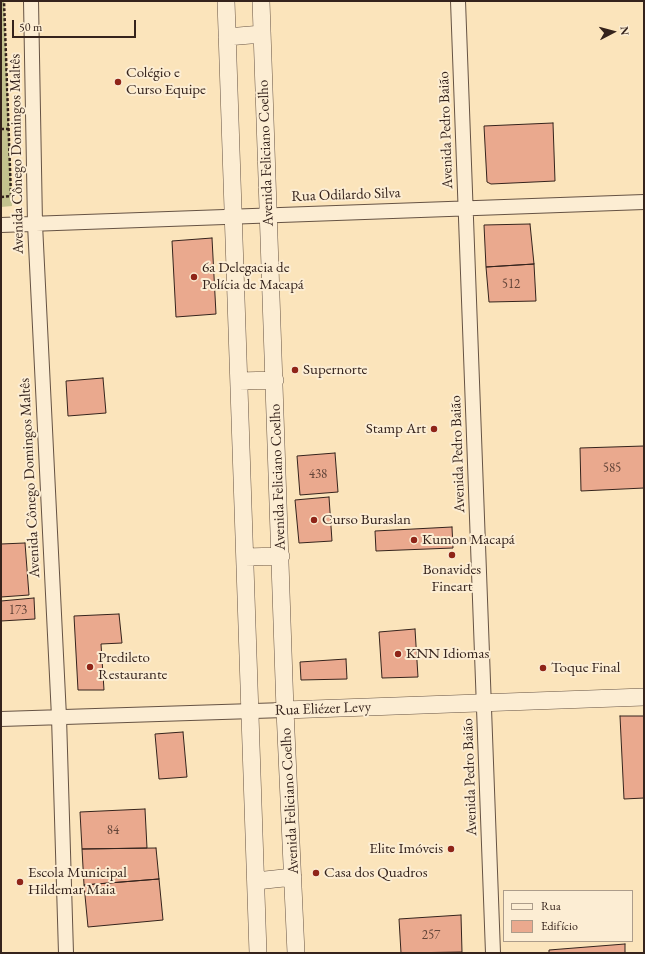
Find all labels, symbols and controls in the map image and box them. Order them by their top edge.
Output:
scale bar [14,12,138,38]
north arrow [593,12,633,52]
text: 50 m [19,19,42,35]
text: N [618,26,632,36]
street label: Avenida Cônego Domingos Maltês [6,54,28,254]
place label: Colégio e Curso Equipe [126,64,206,99]
street label: Avenida Pedro Baião [435,71,457,189]
marker: Colégio e Curso Equipe [113,77,123,87]
street label: Avenida Feliciano Coelho [254,79,278,227]
street label: Rua Odilardo Silva [291,184,401,206]
place label: 6a Delegacia de Polícia de Macapá [202,259,304,294]
marker: 6a Delegacia de Polícia de Macapá [189,272,199,282]
house number: 512 [502,276,520,292]
place label: Supernorte [303,361,367,379]
marker: Supernorte [290,365,300,375]
street label: Avenida Cônego Domingos Maltês [16,377,44,579]
street label: Avenida Pedro Baião [447,395,469,513]
street label: Avenida Feliciano Coelho [266,403,290,551]
place label: Stamp Art [366,420,426,438]
marker: Stamp Art [429,424,439,434]
house number: 585 [603,460,621,476]
house number: 438 [309,466,327,482]
place label: Curso Buraslan [322,511,411,529]
marker: Curso Buraslan [309,515,319,525]
place label: Kumon Macapá [422,531,515,549]
marker: Kumon Macapá [409,535,419,545]
marker: Bonavides Fineart [447,550,457,560]
place label: Bonavides Fineart [423,561,481,596]
house number: 173 [9,602,27,618]
place label: KNN Idiomas [406,645,489,663]
place label: Predileto Restaurante [98,649,167,684]
marker: KNN Idiomas [393,649,403,659]
place label: Toque Final [551,659,620,677]
marker: Predileto Restaurante [85,662,95,672]
marker: Toque Final [538,663,548,673]
street label: Rua Eliézer Levy [274,698,372,720]
street label: Avenida Pedro Baião [459,718,481,836]
street label: Avenida Feliciano Coelho [277,727,303,875]
house number: 84 [107,822,119,838]
place label: Elite Imóveis [369,840,443,858]
marker: Elite Imóveis [446,844,456,854]
place label: Escola Municipal Hildemar Maia [28,864,127,899]
place label: Casa dos Quadros [324,864,428,882]
marker: Casa dos Quadros [311,868,321,878]
marker: Escola Municipal Hildemar Maia [15,877,25,887]
legend [503,890,633,942]
text: Rua [541,898,561,914]
text: Edifício [541,918,578,934]
house number: 257 [422,927,440,943]

